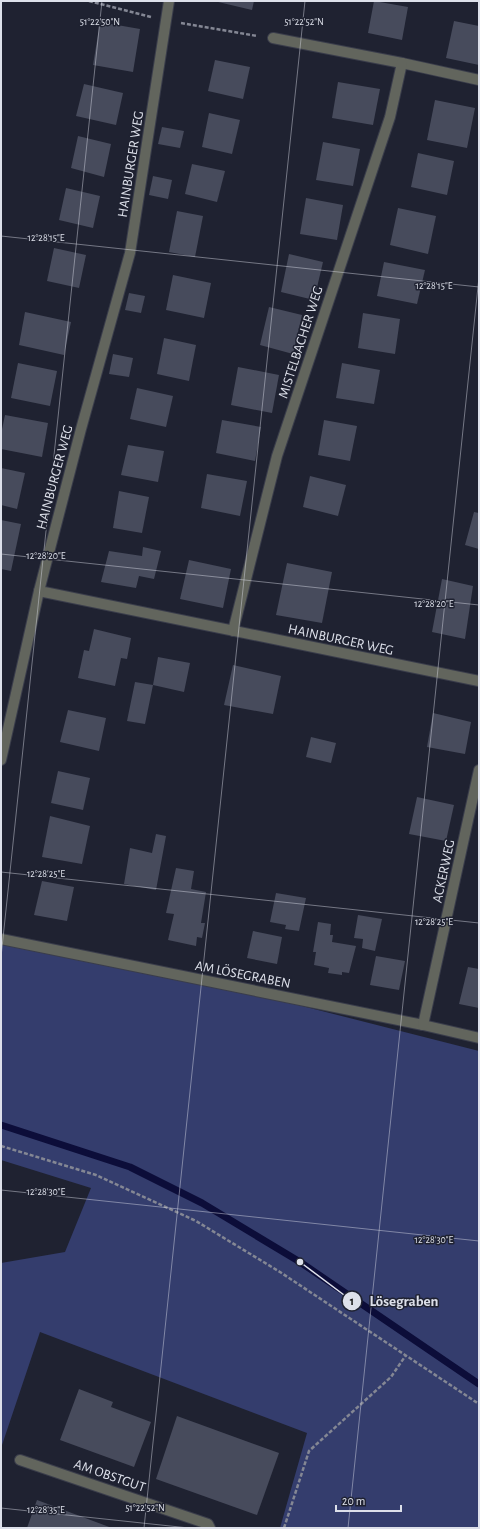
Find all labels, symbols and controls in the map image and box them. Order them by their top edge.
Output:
text: 51°22'50"N [80,17,120,27]
text: 51°22'52"N [284,17,324,27]
street label: HAINBURGER WEG [116,110,146,218]
text: 12°28'15"E [27,233,65,243]
text: 12°28'15"E [415,281,453,291]
street label: MISTELBACHER WEG [276,284,326,400]
street label: HAINBURGER WEG [34,423,76,531]
text: 12°28'20"E [26,551,66,561]
text: 12°28'20"E [414,599,454,609]
street label: HAINBURGER WEG [287,622,395,658]
street label: ACKERWEG [430,838,458,904]
text: 12°28'25"E [27,869,65,879]
text: 12°28'25"E [415,917,453,927]
street label: AM LÖSEGRABEN [194,956,292,991]
text: 12°28'30"E [27,1187,66,1197]
text: 12°28'30"E [415,1235,454,1245]
callout: Lösegraben [342,1287,447,1314]
text: Lösegraben [369,1294,439,1309]
text: 1 [350,1295,354,1307]
street label: AM OBSTGUT [72,1457,147,1495]
scale bar [336,1487,401,1513]
text: 20 m [342,1495,365,1507]
text: 51°22'52"N [125,1503,165,1513]
text: 12°28'35"E [27,1505,65,1515]

